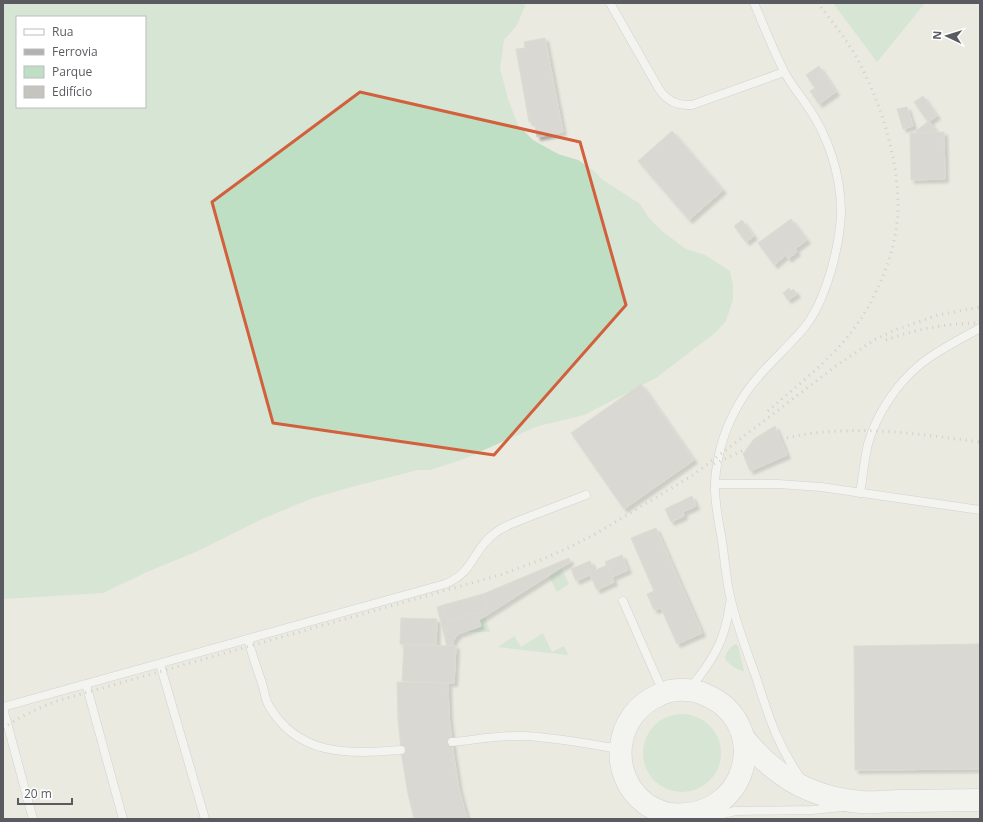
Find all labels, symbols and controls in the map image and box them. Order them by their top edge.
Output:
legend [16,16,146,108]
north arrow [927,16,967,56]
text: Rua [52,23,73,40]
text: N [929,30,944,40]
text: Ferrovia [52,43,98,60]
text: Parque [52,63,92,80]
text: Edifício [52,83,92,100]
scale bar [18,780,72,806]
text: 20 m [24,785,52,802]

